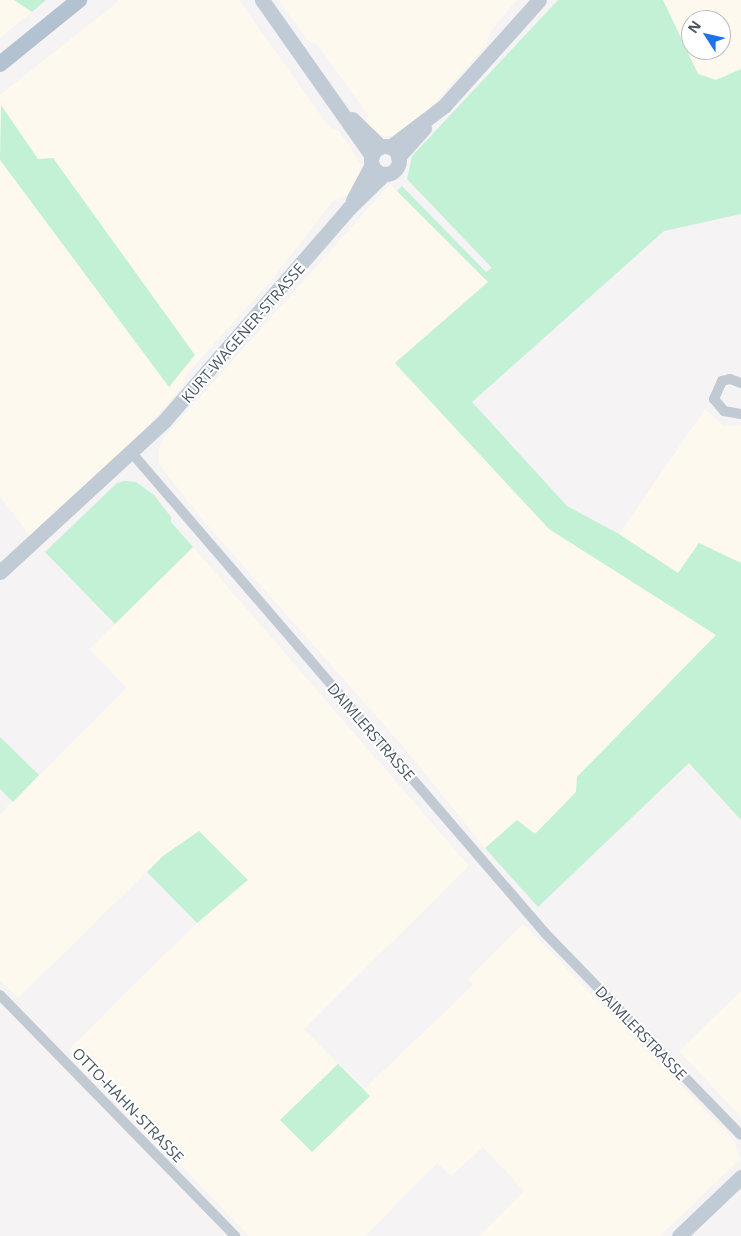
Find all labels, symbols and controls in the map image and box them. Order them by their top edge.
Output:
north arrow [681,10,731,60]
text: N [683,17,705,37]
street label: KURT-WAGENER-STRASSE [178,260,308,406]
street label: DAIMLERSTRASSE [324,679,418,785]
street label: DAIMLERSTRASSE [592,982,690,1084]
street label: OTTO-HAHN-STRASSE [69,1044,187,1166]

